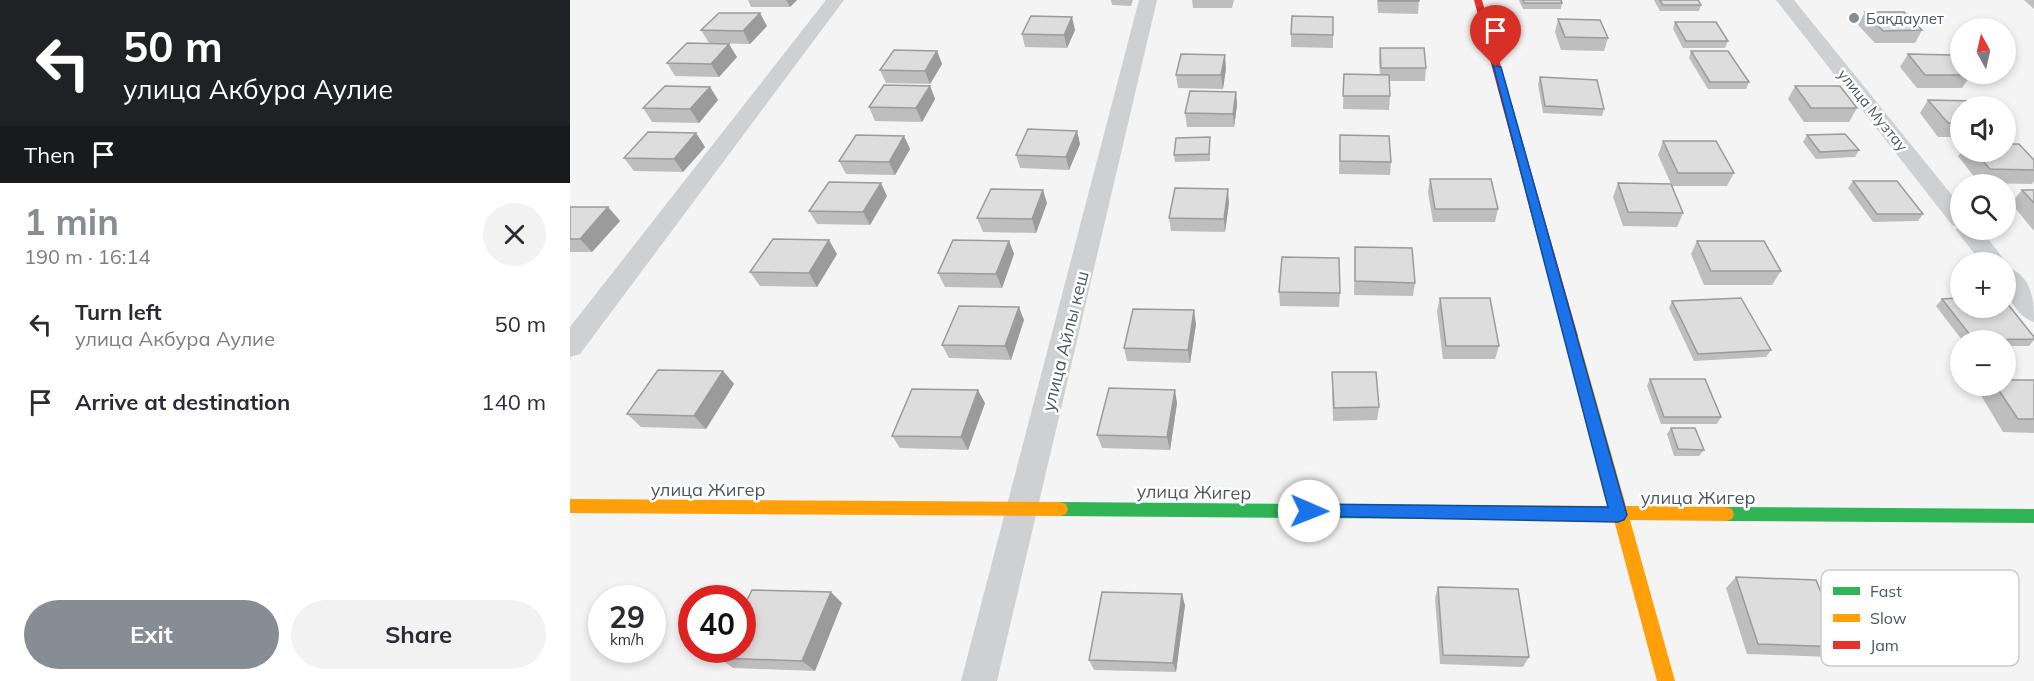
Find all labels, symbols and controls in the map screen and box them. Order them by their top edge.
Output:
pin [1470,5,1521,67]
place label: Бақдаулет [1866,9,1944,28]
marker: Бақдаулет [1847,11,1861,25]
icon: arrive [1479,14,1512,47]
north arrow [1950,18,2016,84]
map controls [1950,18,2016,396]
text: 50 m [123,20,223,73]
icon: left [24,24,102,102]
street label: улица Музтау [1834,65,1912,155]
text: улица Акбура Аулие [123,72,393,106]
button: sound [1950,96,2016,162]
icon: arrive [87,138,120,171]
text: Then [24,141,75,169]
button: search [1950,174,2016,240]
text: 1 min [24,199,119,244]
button: close [483,203,546,266]
text: 190 m · 16:14 [24,244,150,269]
button: + [1950,252,2016,318]
street label: улица Айлы кеш [1036,268,1094,414]
text: Turn left [75,298,162,326]
icon: left [24,308,57,341]
text: 50 m [495,310,546,338]
text: улица Акбура Аулие [75,326,275,351]
button: − [1950,330,2016,396]
icon: arrive [24,386,57,419]
text: Arrive at destination [75,388,290,416]
text: 140 m [481,388,546,416]
street label: улица Жигер [651,478,765,501]
position arrow [1277,479,1341,543]
street label: улица Жигер [1136,480,1252,504]
street label: улица Жигер [1641,486,1755,509]
legend [1821,570,2019,666]
text: Fast [1870,581,1902,601]
speed limit sign: 40 [678,585,756,663]
text: 29 [609,598,645,636]
button: Exit [24,600,279,669]
button: Share [291,600,546,669]
text: Slow [1870,608,1907,628]
text: km/h [610,630,644,649]
text: Jam [1870,635,1899,655]

